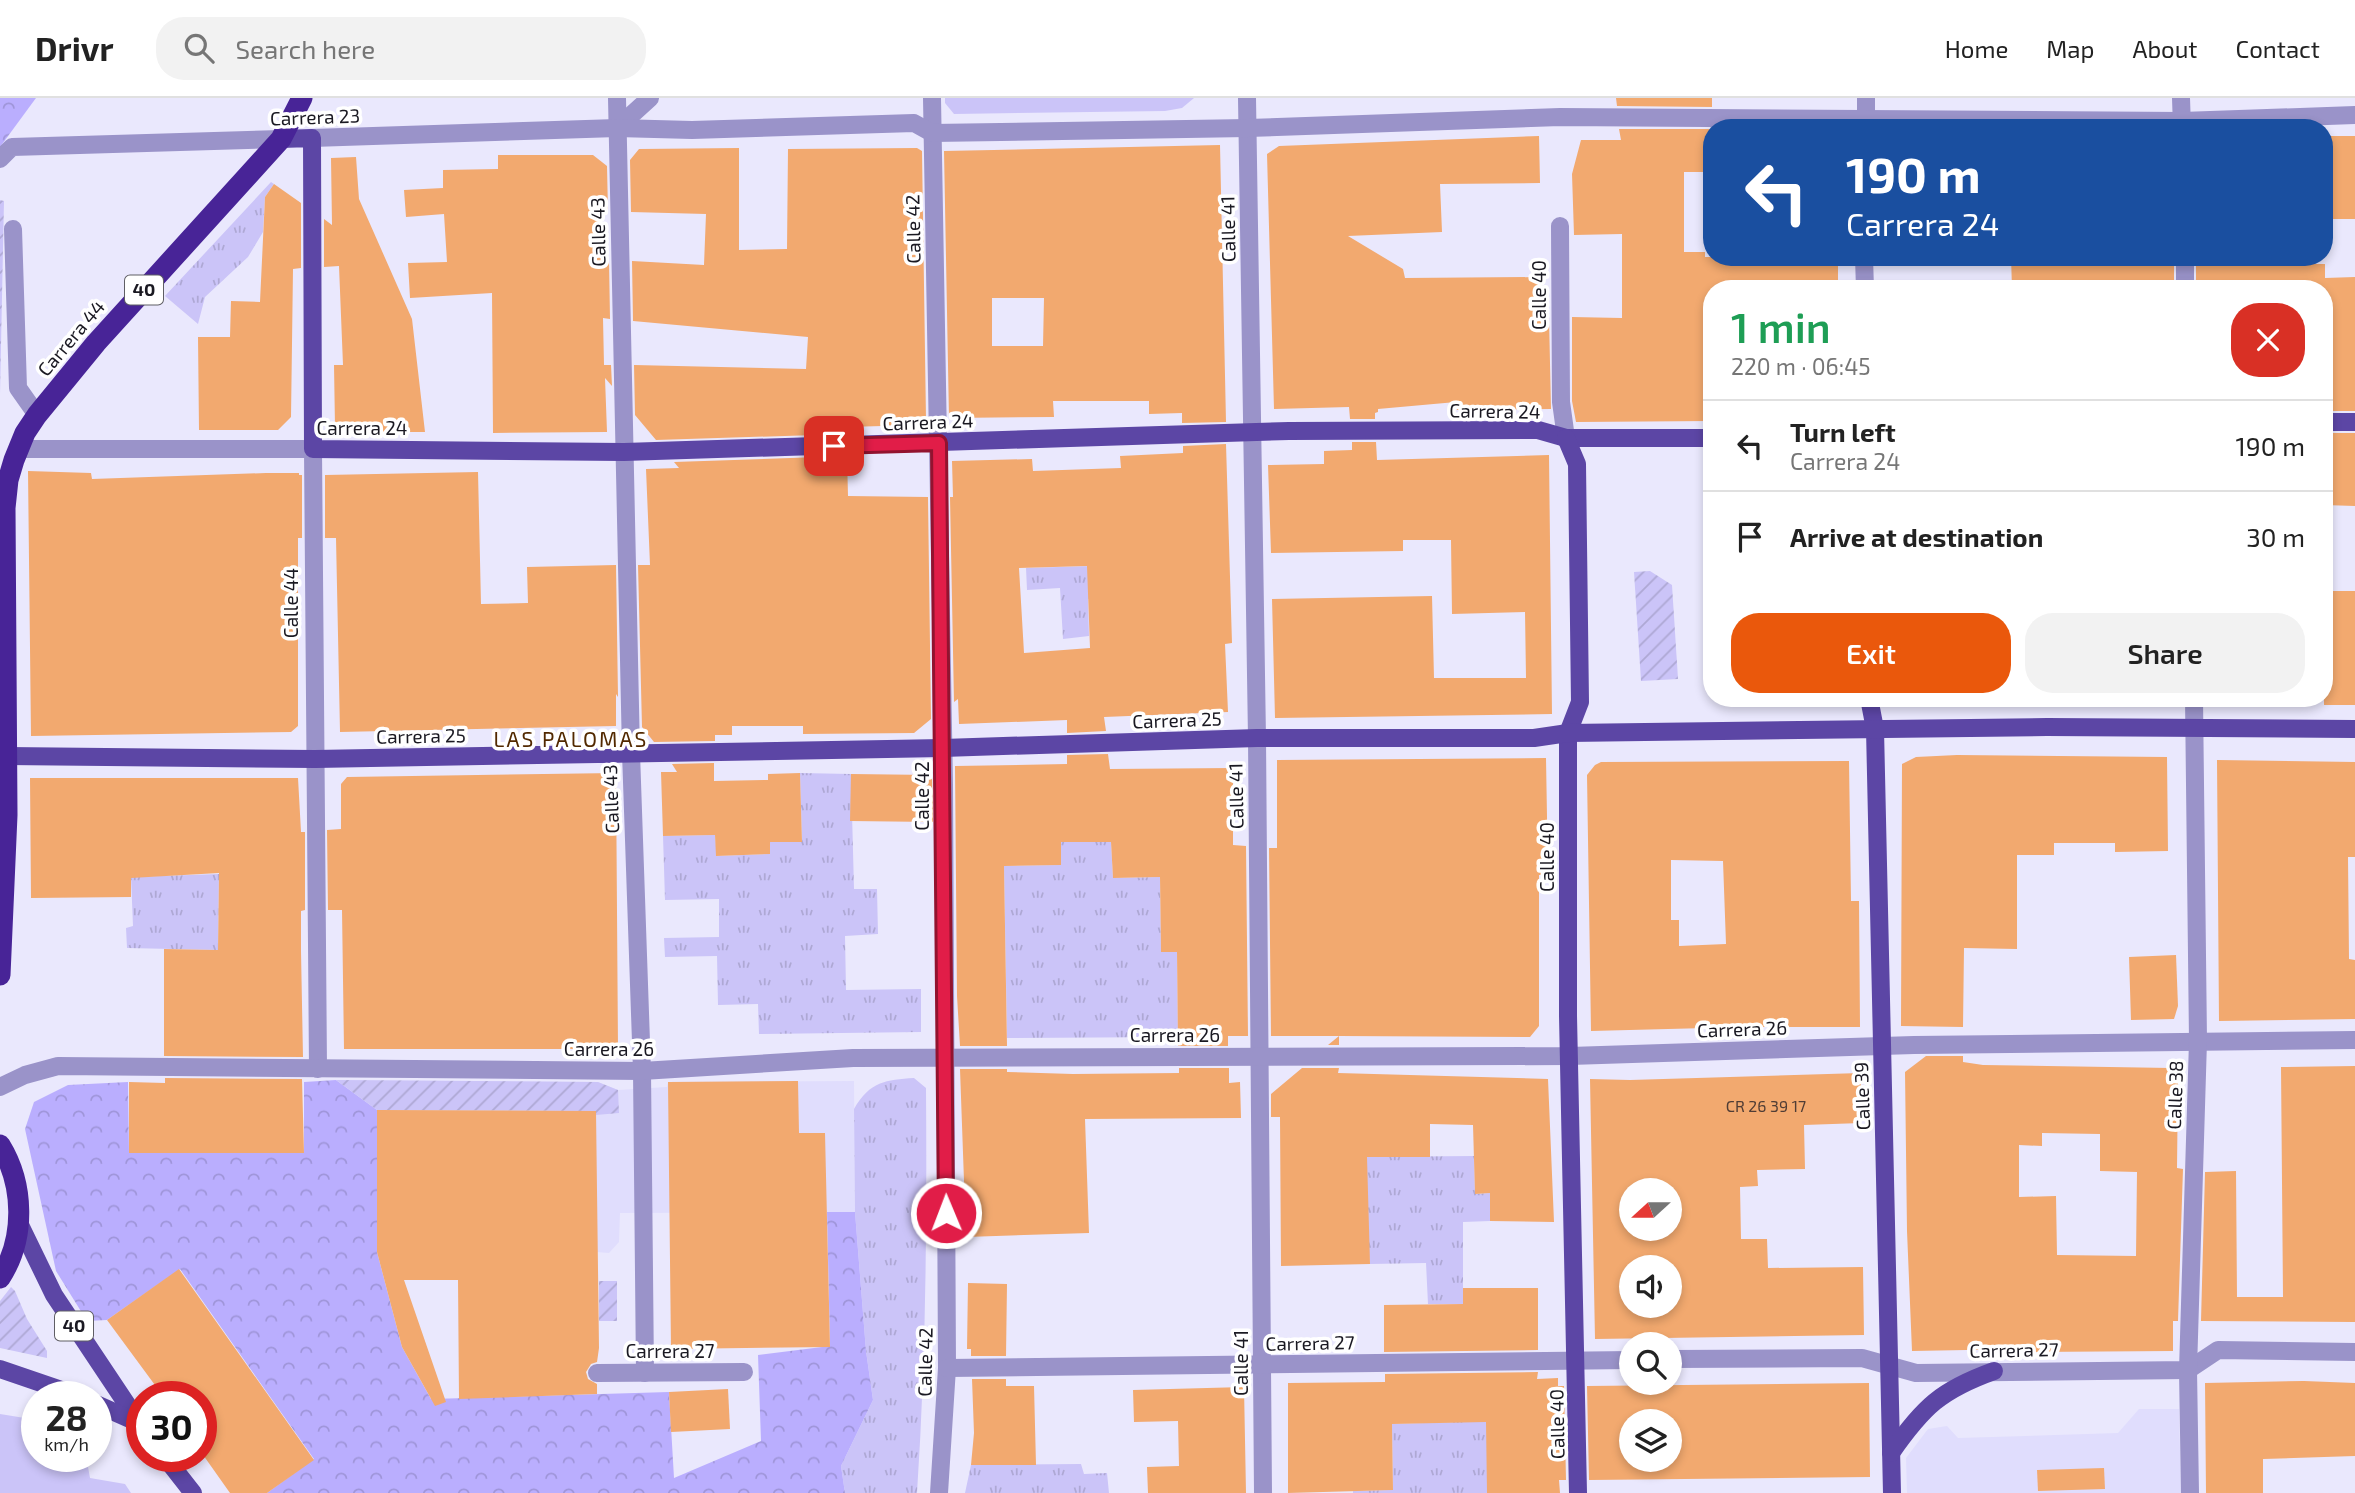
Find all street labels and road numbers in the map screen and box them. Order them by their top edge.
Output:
street label: Carrera 23 [270,103,360,130]
street label: Calle 42 [900,194,925,264]
street label: Calle 41 [1215,196,1240,262]
street label: Calle 43 [585,197,610,267]
street label: Calle 40 [1527,260,1550,330]
road number: 40 [125,275,163,304]
street label: Carrera 44 [32,295,109,380]
street label: Carrera 24 [1449,398,1541,423]
street label: Carrera 24 [882,408,974,435]
street label: Carrera 24 [316,416,408,439]
street label: Calle 44 [279,568,302,638]
street label: Carrera 25 [1132,706,1222,733]
street label: Carrera 25 [376,723,466,748]
street label: Calle 42 [910,761,933,831]
street label: Calle 41 [1223,763,1248,829]
street label: Calle 43 [598,764,623,834]
street label: Calle 40 [1535,822,1558,892]
street label: Carrera 26 [1696,1015,1788,1042]
street label: Carrera 26 [1130,1023,1220,1046]
street label: Carrera 26 [564,1037,654,1060]
street label: Calle 38 [2162,1060,2187,1130]
street label: Calle 39 [1849,1061,1874,1131]
road number: 40 [55,1311,93,1340]
street label: Calle 42 [912,1327,937,1397]
street label: Calle 41 [1229,1330,1252,1396]
street label: Carrera 27 [1265,1330,1355,1355]
street label: Carrera 27 [1969,1337,2059,1362]
street label: Carrera 27 [625,1339,715,1362]
street label: Calle 40 [1544,1389,1569,1459]

